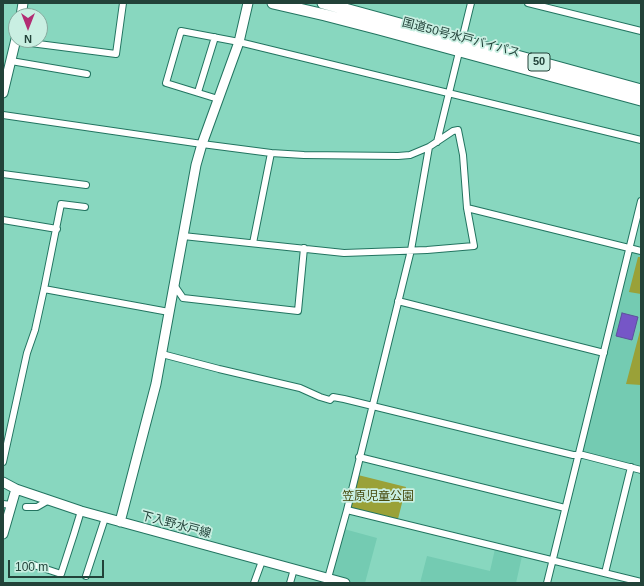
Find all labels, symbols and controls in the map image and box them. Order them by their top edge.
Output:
north arrow [8,8,48,48]
street label: 国道50号水戸バイパス [401,15,521,61]
text: N [24,33,32,45]
road number: 50 [528,53,550,71]
park label: 笠原児童公園 [342,490,414,504]
street label: 下入野水戸線 [139,509,213,541]
scale bar [10,552,106,578]
text: 100 m [15,560,48,574]

